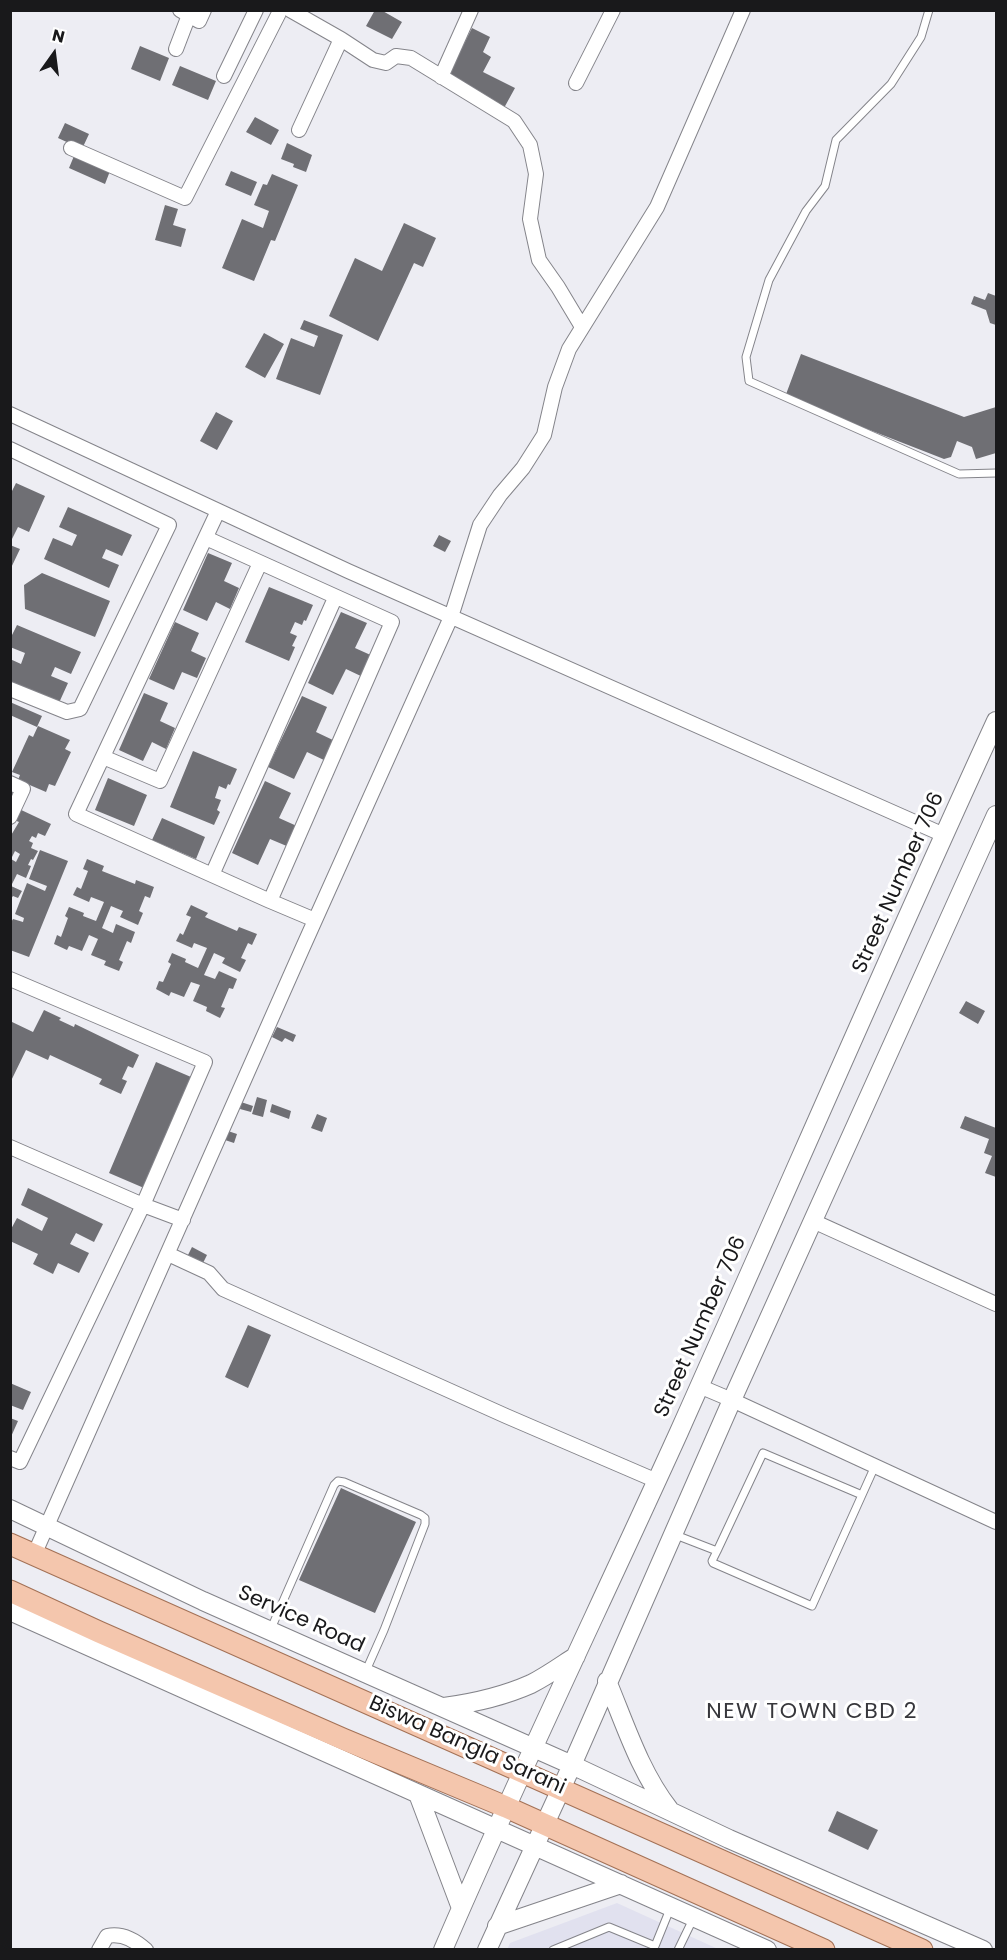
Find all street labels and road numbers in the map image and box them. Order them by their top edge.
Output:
street label: Street Number 706 [848,789,950,977]
street label: Street Number 706 [650,1233,752,1421]
street label: Service Road [234,1581,368,1659]
street label: Biswa Bangla Sarani [365,1691,569,1801]

